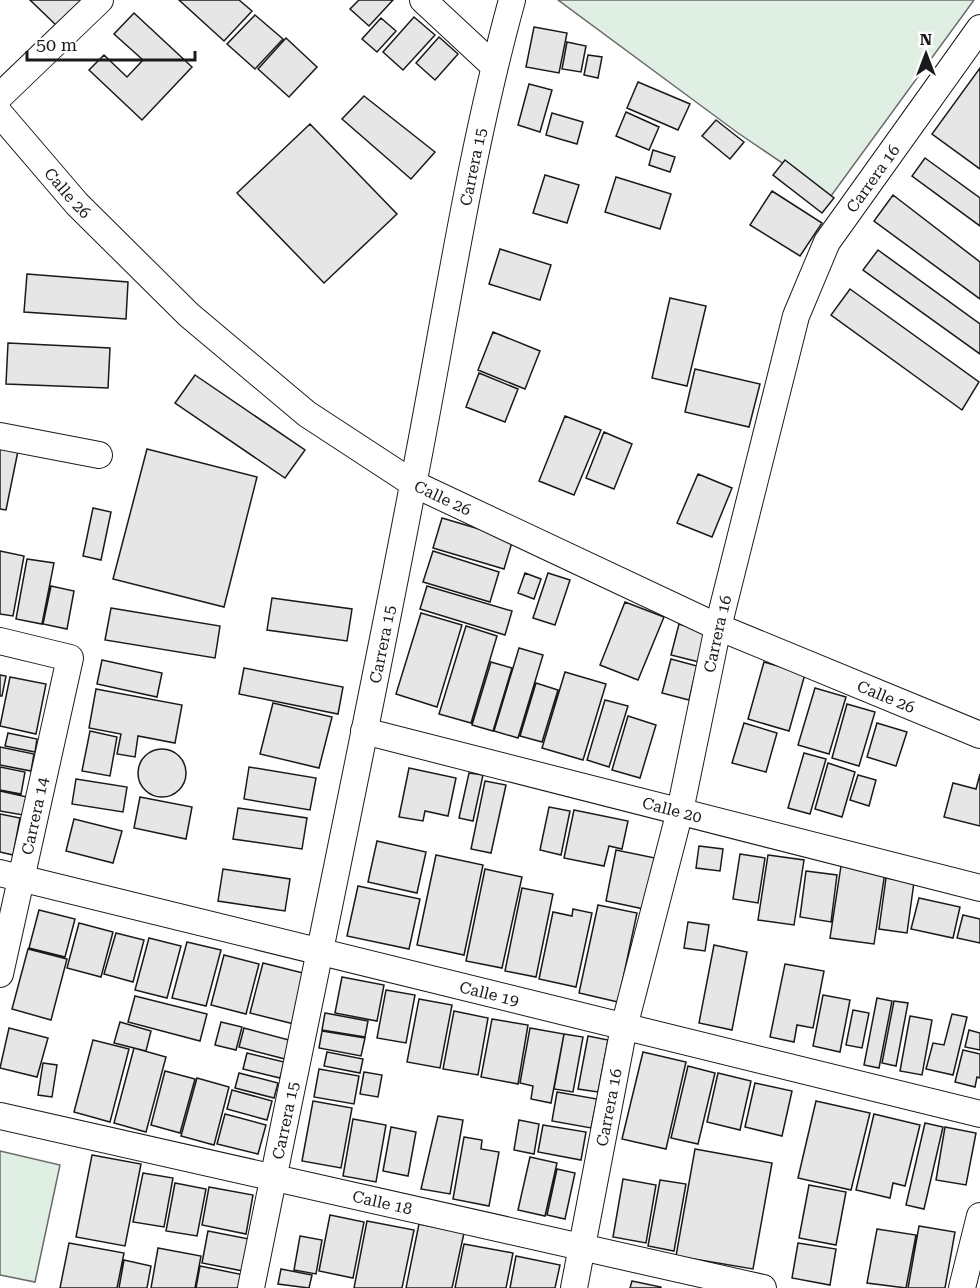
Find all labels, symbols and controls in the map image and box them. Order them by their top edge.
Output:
scale bar [27,24,195,62]
north arrow [896,24,956,84]
text: N [920,30,932,49]
text: 50 m [36,34,77,55]
street label: Carrera 15 [456,126,490,207]
street label: Carrera 16 [842,141,903,216]
street label: Calle 26 [41,164,95,222]
street label: Calle 26 [411,476,475,519]
street label: Carrera 16 [699,593,735,674]
street label: Carrera 15 [365,604,399,685]
street label: Calle 26 [855,676,918,717]
street label: Carrera 14 [17,775,53,857]
street label: Calle 20 [640,793,704,826]
street label: Calle 19 [458,977,521,1010]
street label: Carrera 16 [592,1067,625,1148]
street label: Carrera 15 [268,1080,302,1161]
street label: Calle 18 [351,1186,414,1218]

